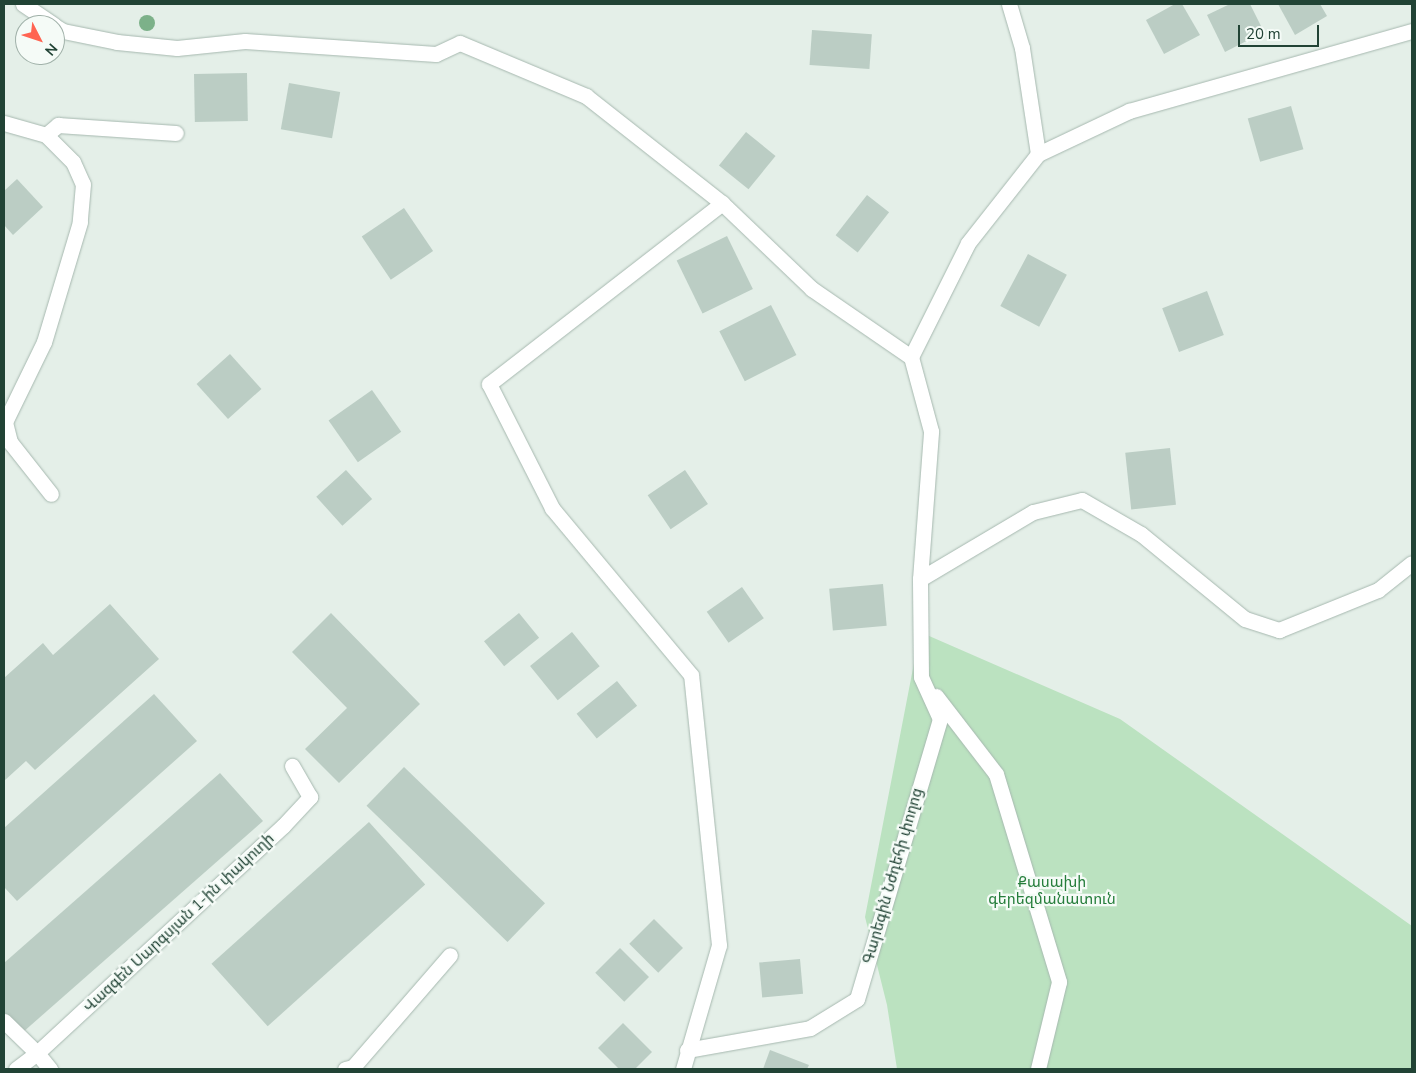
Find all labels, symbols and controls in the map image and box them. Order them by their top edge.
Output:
north arrow [15,15,65,65]
scale bar [1241,15,1322,47]
text: 20 m [1246,24,1281,44]
text: N [40,39,62,60]
street label: Գարեգին Նժդեհի փողոց [859,786,927,966]
street label: Վազգեն Սարգսյան 1-ին փակուղի [80,830,278,1016]
park label: Քասախի գերեզմանատուն [988,873,1116,908]

